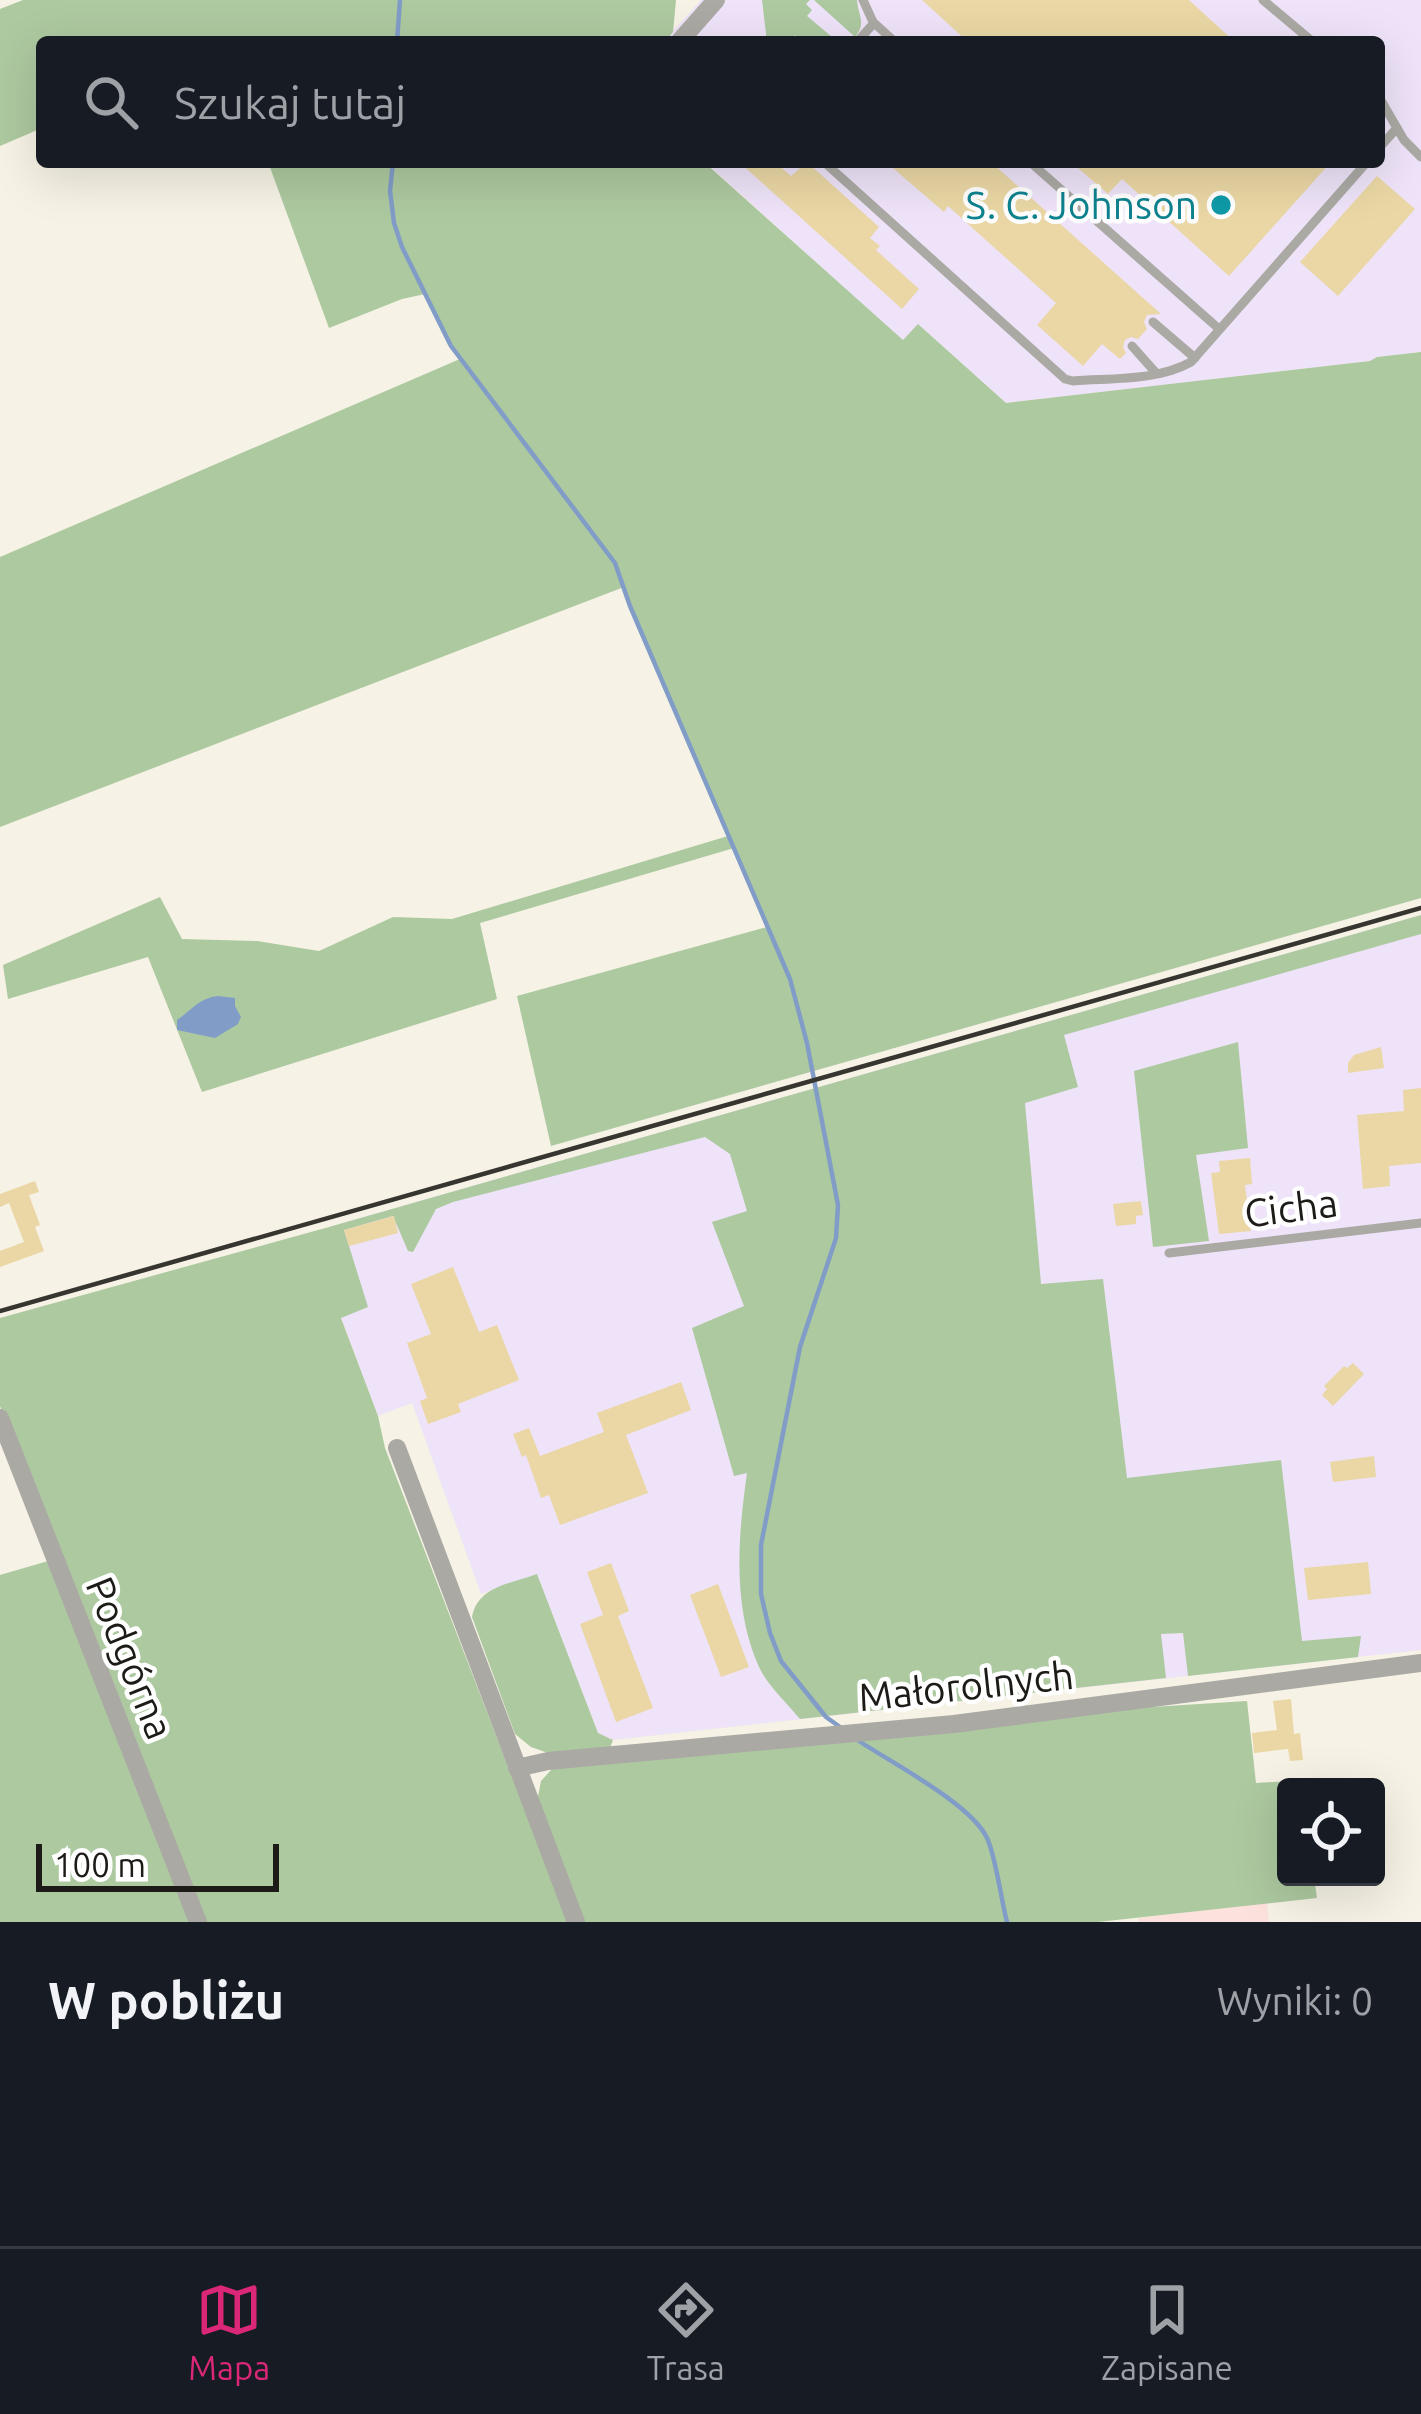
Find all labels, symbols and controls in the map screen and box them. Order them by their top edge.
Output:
search box [36,36,1385,168]
icon: search [78,69,144,135]
text: Szukaj tutaj [174,77,406,128]
place label: S. C. Johnson [966,183,1197,226]
marker: S. C. Johnson [1208,192,1234,218]
street label: Cicha [1242,1180,1340,1235]
street label: Podgórna [79,1571,182,1745]
street label: Małorolnych [856,1653,1076,1718]
map controls [1277,1778,1385,1886]
button: locate [1277,1778,1385,1886]
scale bar [36,1838,279,1891]
text: 100 m [54,1846,146,1883]
text: W pobliżu [48,1971,284,2029]
text: Wyniki: 0 [1217,1979,1373,2022]
tab: Mapa [188,2277,270,2386]
tab: Trasa [647,2277,725,2386]
tab: Zapisane [1101,2277,1233,2386]

